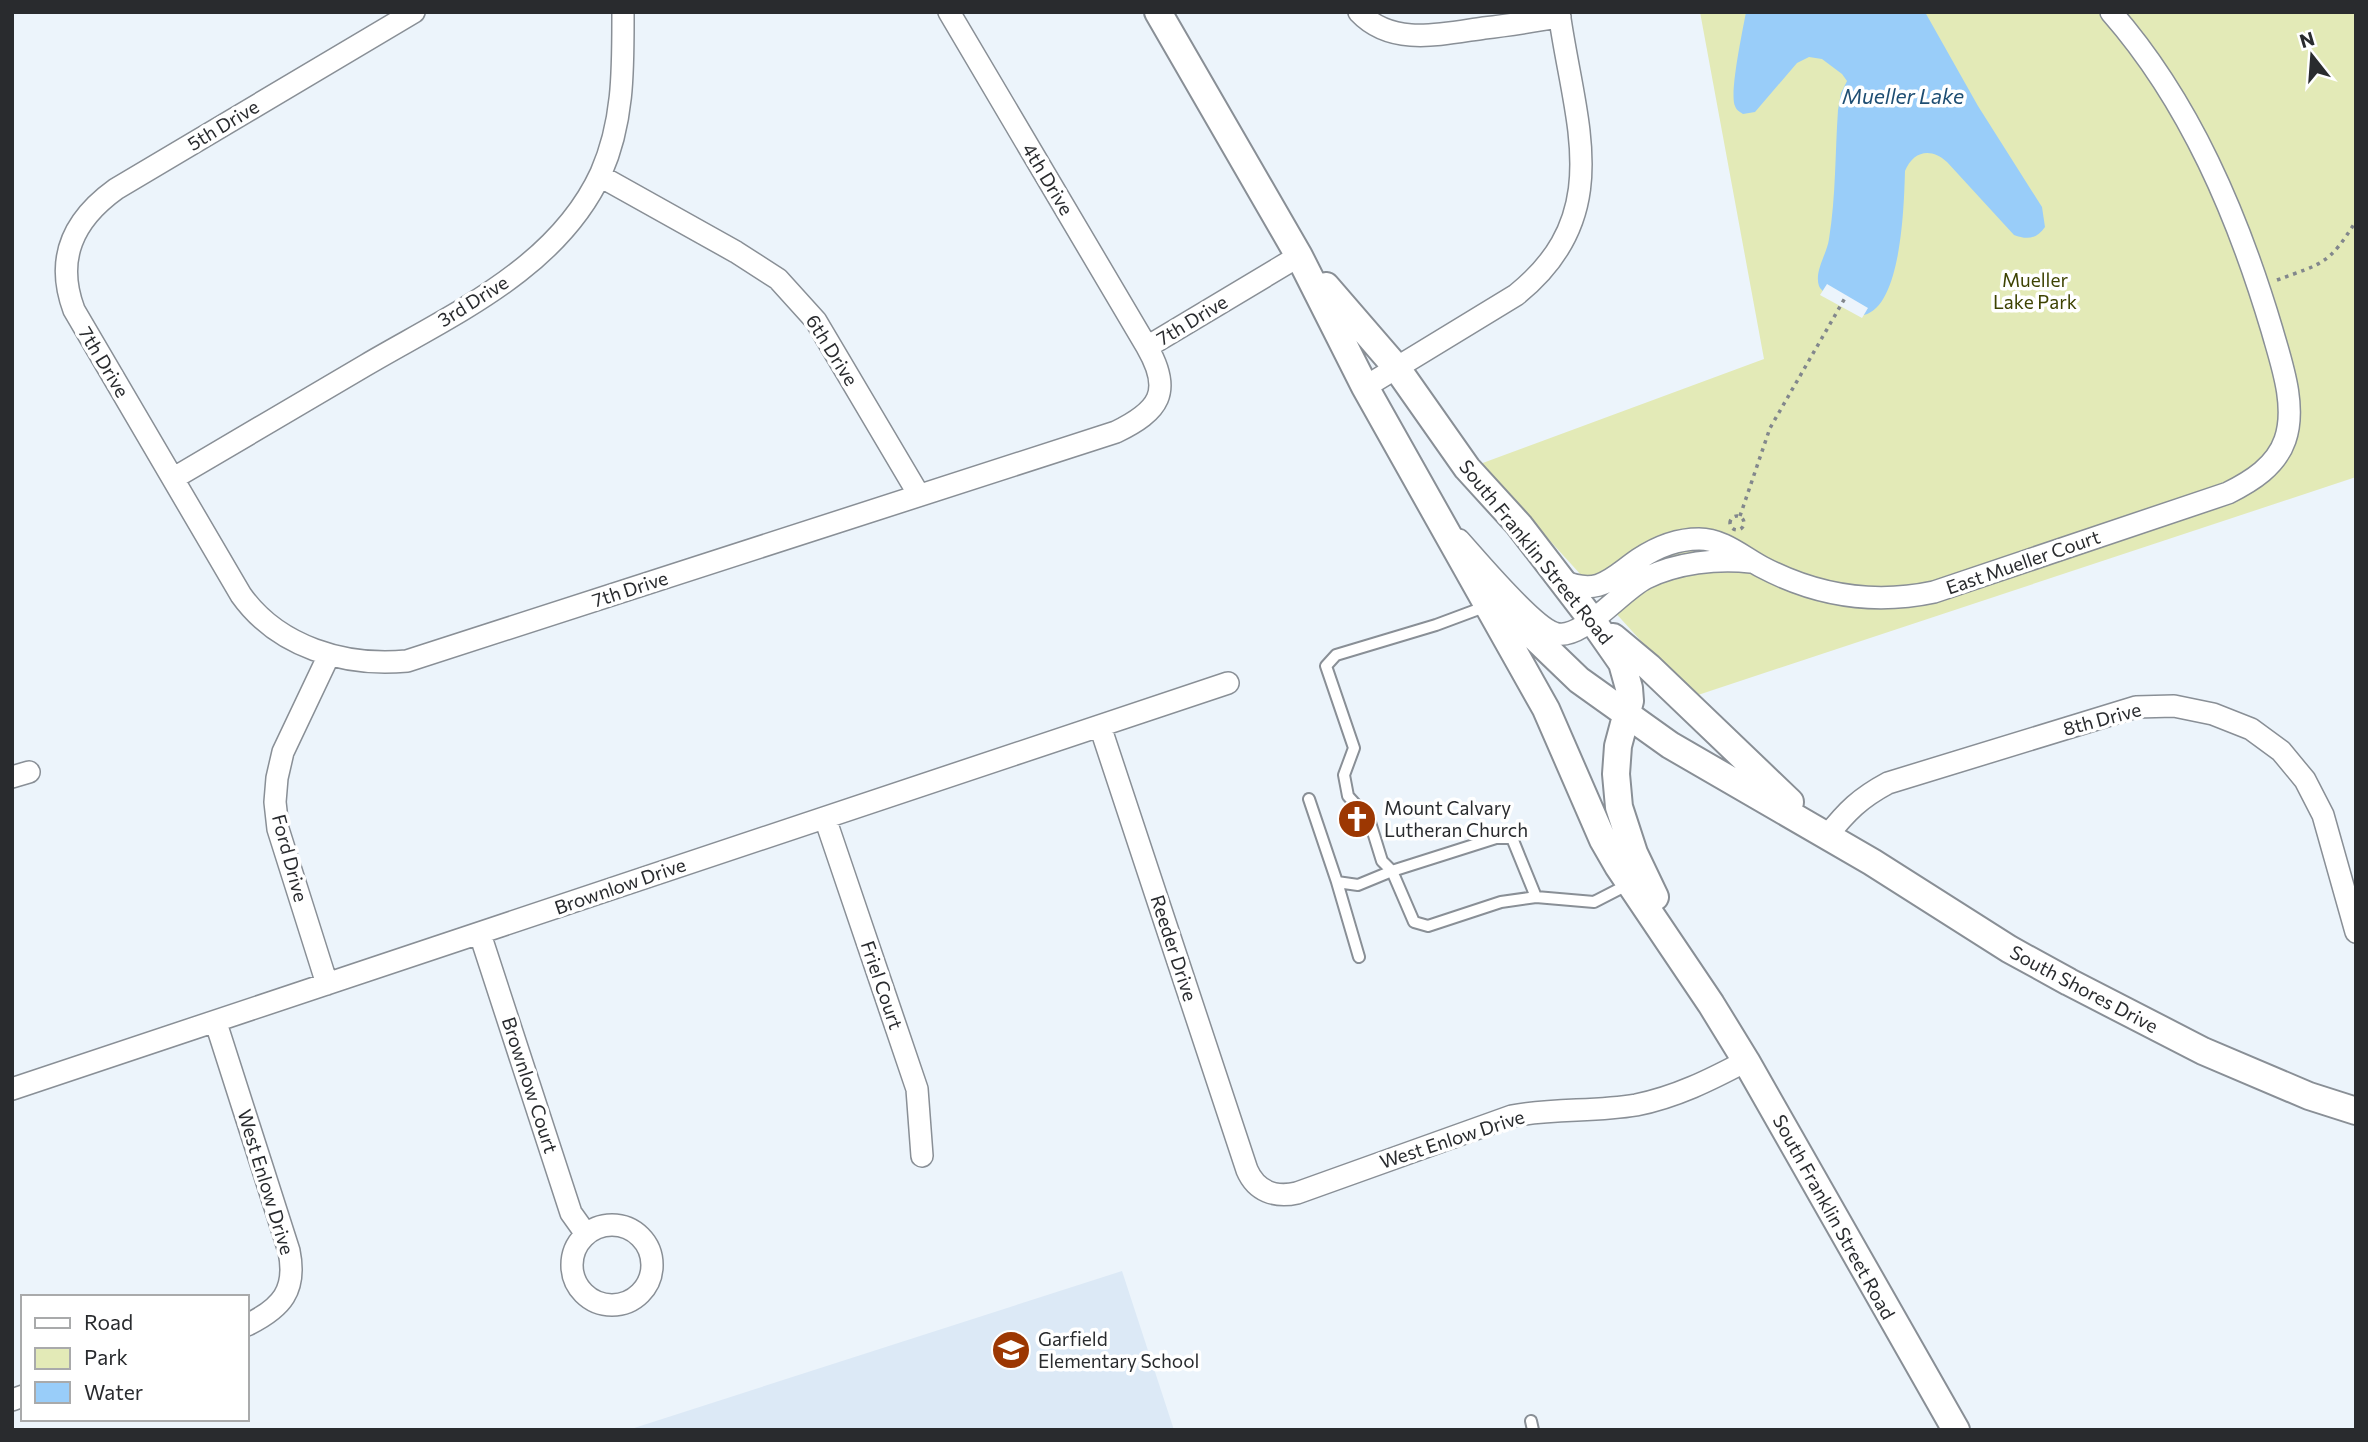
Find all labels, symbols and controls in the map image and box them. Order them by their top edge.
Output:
north arrow [2277,21,2347,91]
text: N [2297,26,2317,52]
water label: Mueller Lake [1842,83,1964,108]
street label: 5th Drive [183,94,263,155]
street label: 4th Drive [1018,139,1079,219]
park label: Mueller Lake Park [1993,268,2077,313]
street label: 3rd Drive [433,270,512,331]
street label: 7th Drive [1152,290,1231,350]
street label: 6th Drive [802,310,863,390]
street label: 7th Drive [74,322,134,401]
street label: South Franklin Street Road [1455,455,1618,648]
street label: East Mueller Court [1943,524,2103,599]
street label: 7th Drive [589,565,671,612]
street label: 8th Drive [2060,697,2143,740]
place label: Mount Calvary Lutheran Church [1384,796,1528,841]
church icon: Mount Calvary Lutheran Church [1336,798,1378,840]
street label: Ford Drive [268,812,313,904]
street label: Brownlow Drive [551,852,688,919]
street label: Reeder Drive [1146,892,1202,1004]
street label: Friel Court [857,938,908,1032]
street label: South Shores Drive [2006,940,2162,1037]
street label: Brownlow Court [498,1014,563,1156]
street label: West Enlow Drive [1377,1104,1527,1173]
street label: West Enlow Drive [233,1106,300,1257]
street label: South Franklin Street Road [1769,1110,1900,1323]
legend [21,1295,248,1421]
text: Road [84,1309,133,1334]
place label: Garfield Elementary School [1038,1327,1199,1372]
school or university icon: Garfield Elementary School [990,1329,1032,1371]
text: Park [84,1344,128,1369]
text: Water [84,1379,143,1404]

